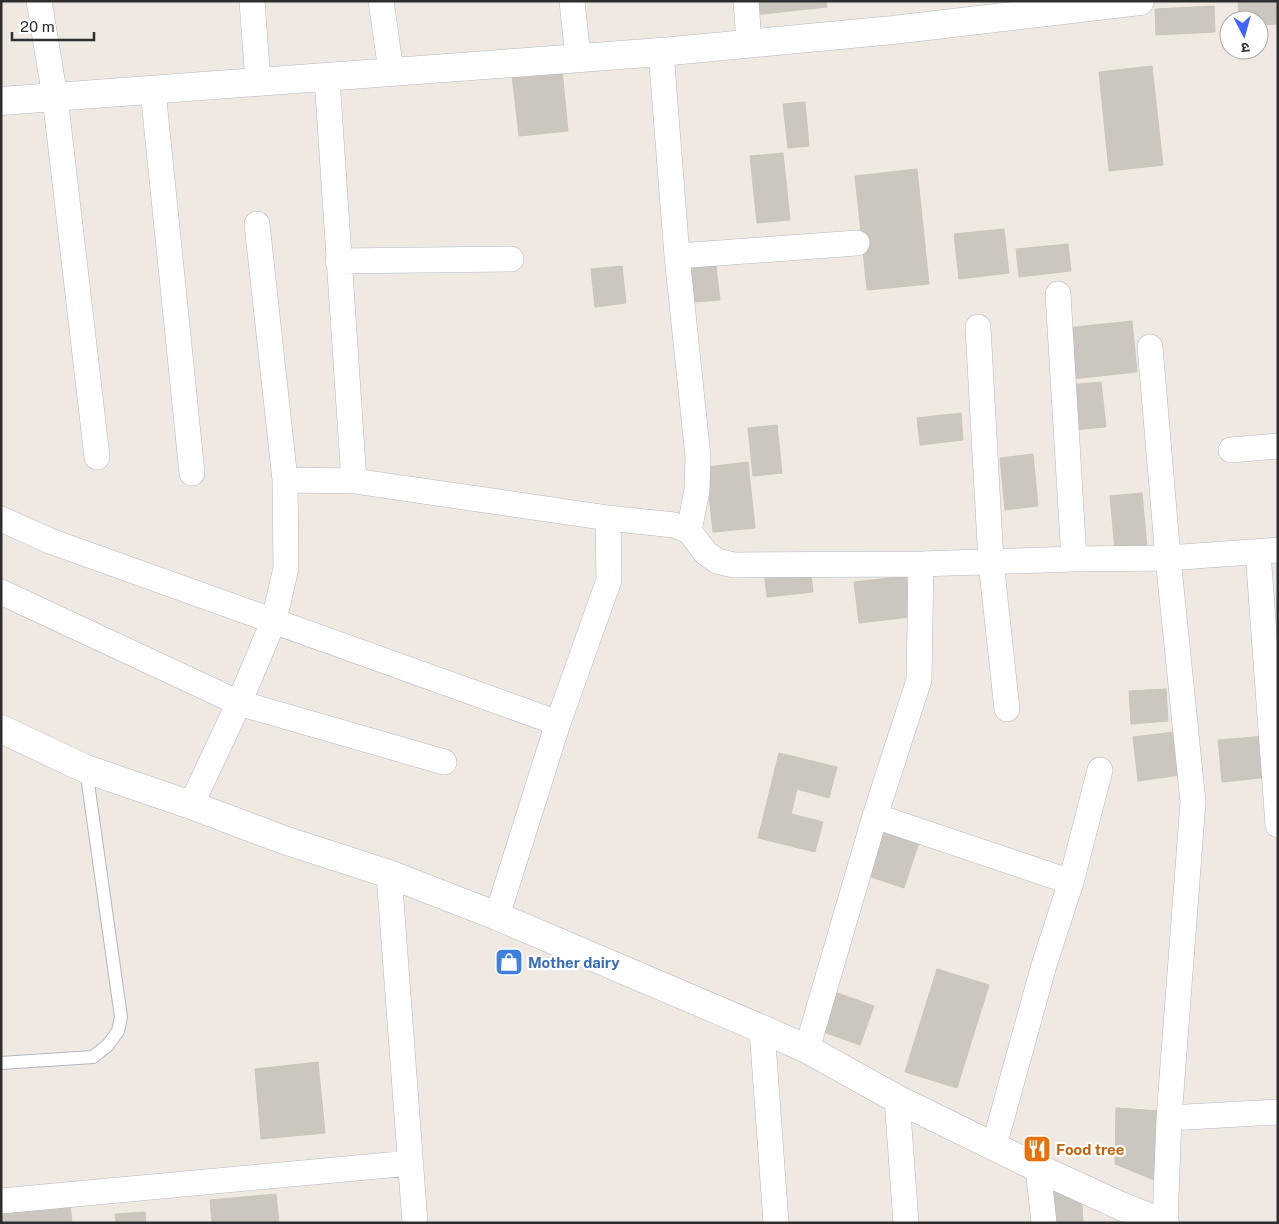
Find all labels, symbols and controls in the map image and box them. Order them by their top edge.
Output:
scale bar [12,10,95,42]
north arrow [1219,10,1269,60]
text: 20 m [20,18,55,35]
text: उ [1240,40,1250,56]
shop icon: Mother dairy [494,947,524,977]
place label: Mother dairy [528,954,620,971]
restaurant icon: Food tree [1022,1134,1052,1164]
place label: Food tree [1056,1141,1124,1158]

